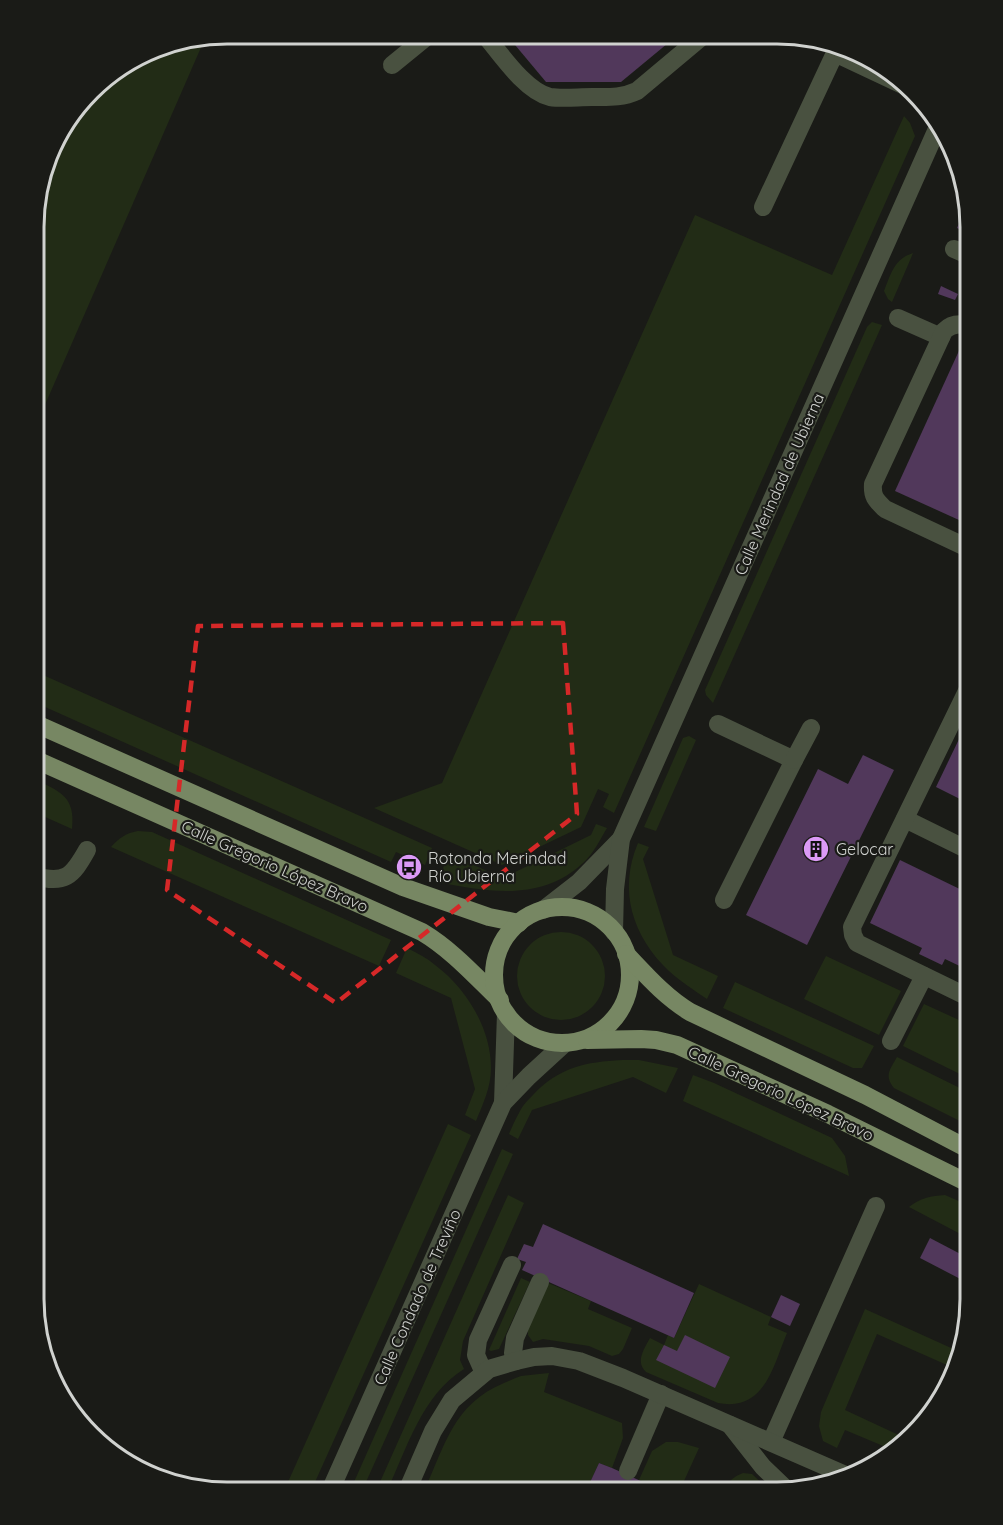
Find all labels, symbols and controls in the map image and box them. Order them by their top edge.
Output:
street label: Calle Merindad de Ubierna [730,390,828,578]
street label: Calle Gregorio López Bravo [178,816,372,916]
building icon: Gelocar [801,834,831,864]
place label: Gelocar [836,839,894,859]
place label: Rotonda Merindad Río Ubierna [428,848,567,886]
bus stop icon: Rotonda Merindad Río Ubierna [394,852,424,882]
street label: Calle Gregorio López Bravo [685,1041,877,1145]
street label: Calle Condado de Treviño [369,1206,465,1388]

